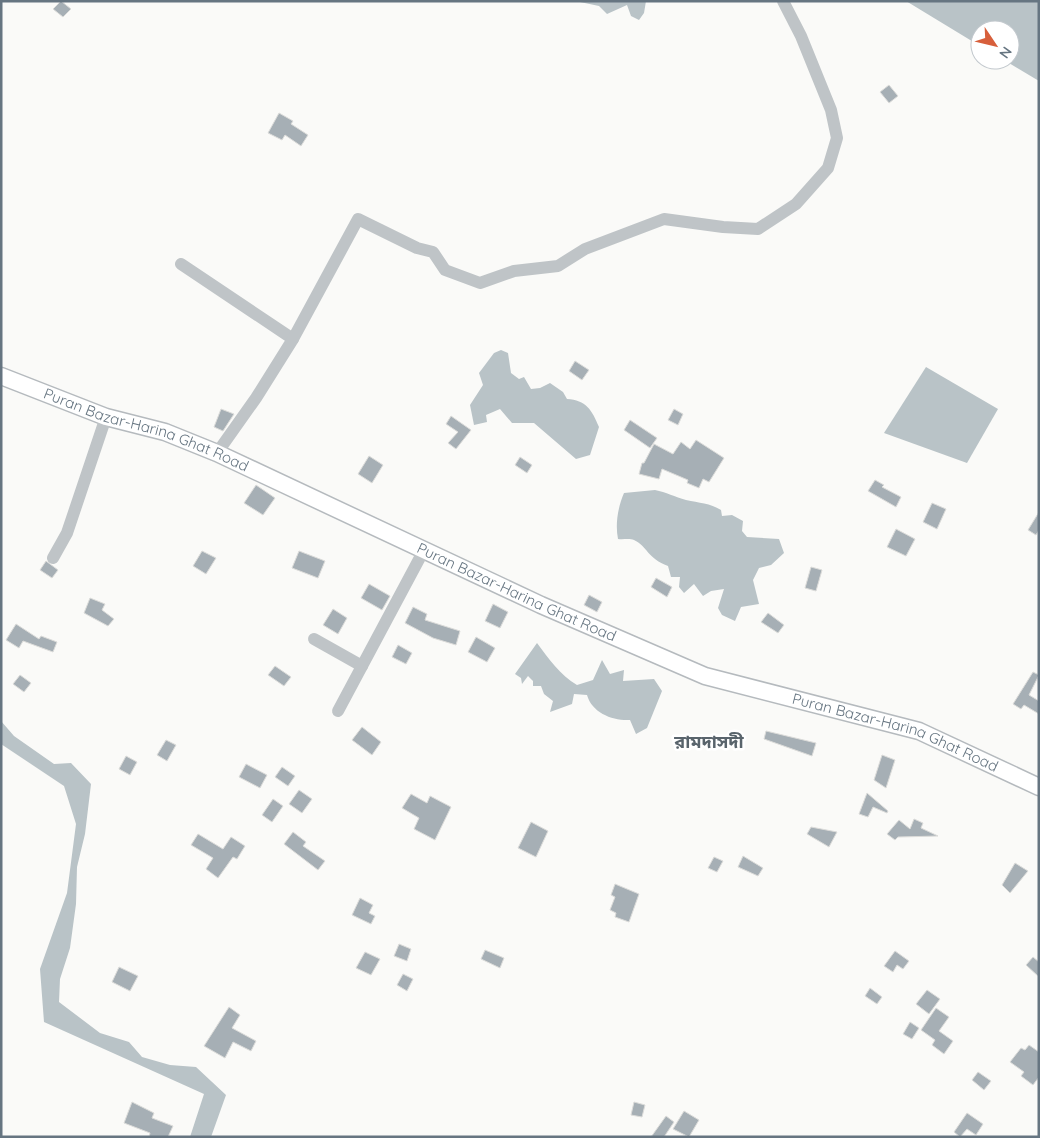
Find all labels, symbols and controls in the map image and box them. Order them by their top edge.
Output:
north arrow [970,20,1020,70]
text: N [995,43,1016,62]
street label: Puran Bazar-Harina Ghat Road [41,384,252,476]
street label: Puran Bazar-Harina Ghat Road [414,538,619,645]
street label: Puran Bazar-Harina Ghat Road [790,689,1001,776]
district label: রামদাসদী [673,730,745,753]

